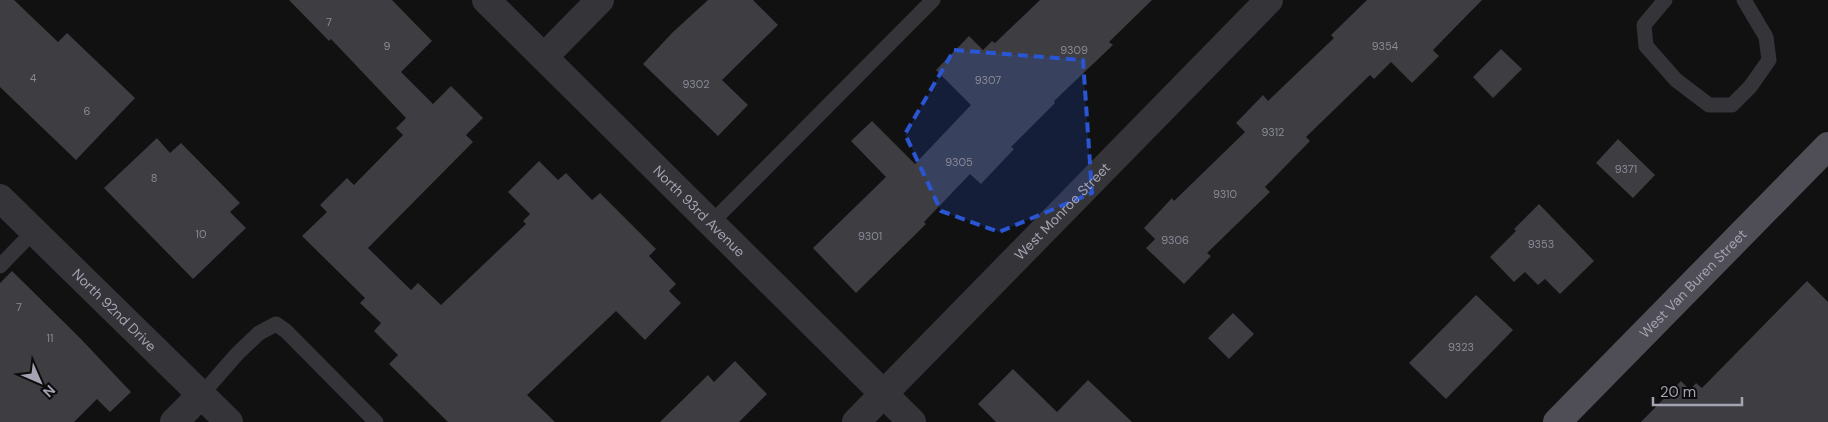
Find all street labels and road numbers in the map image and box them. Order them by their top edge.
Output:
street label: West Monroe Street [1011,159,1114,264]
street label: North 93rd Avenue [649,162,749,261]
street label: West Van Buren Street [1635,225,1750,342]
street label: North 92nd Drive [68,265,160,355]

